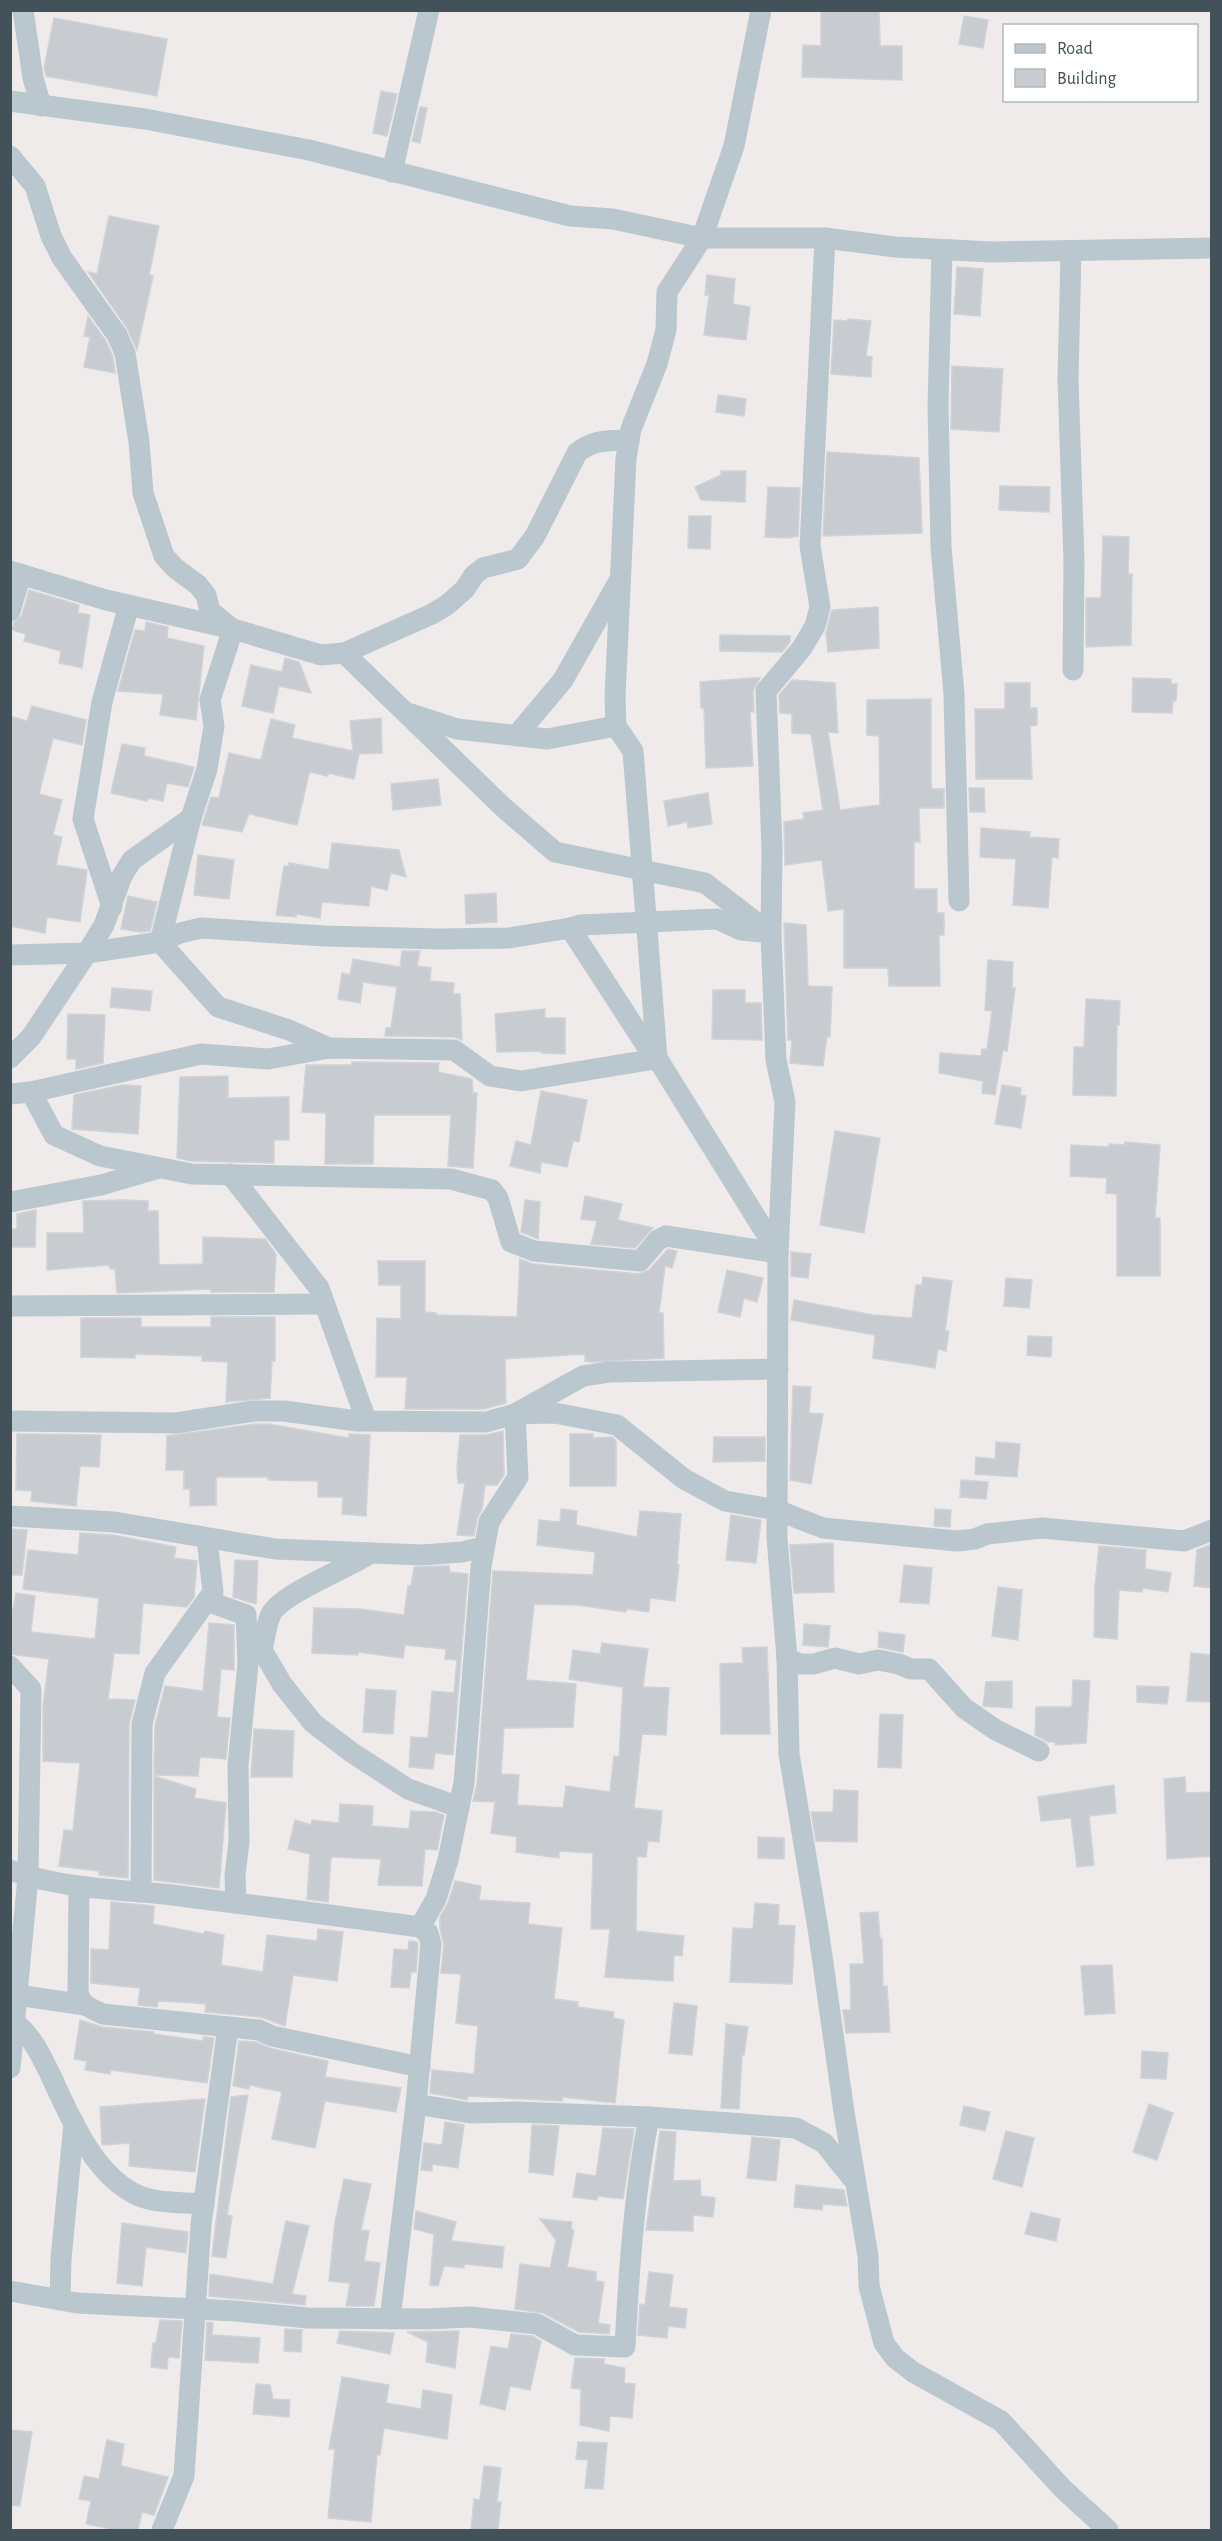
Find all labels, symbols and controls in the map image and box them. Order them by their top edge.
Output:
legend [1003,24,1198,102]
text: Road [1057,40,1093,58]
text: Building [1057,70,1117,88]

